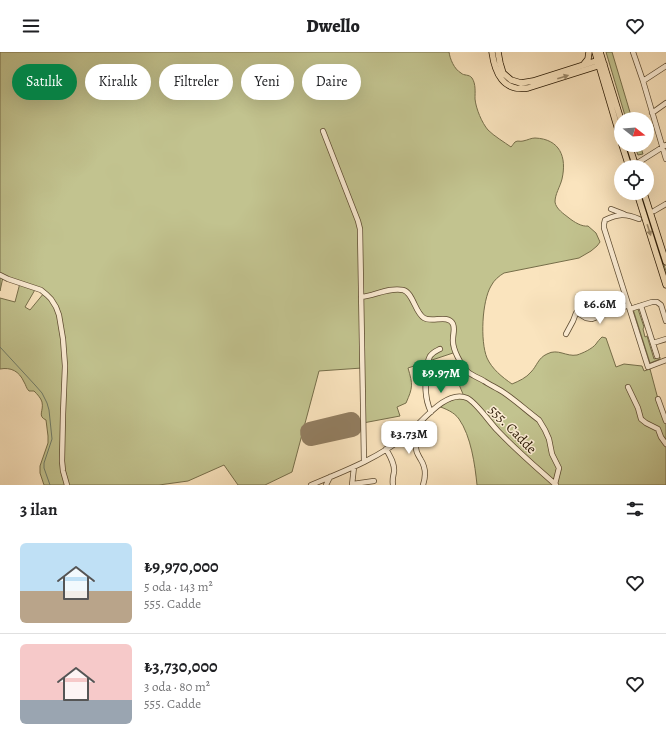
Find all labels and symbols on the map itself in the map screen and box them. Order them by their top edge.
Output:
one-way arrow [557,74,569,80]
north arrow [614,112,654,152]
one-way arrow [646,225,652,237]
pin: ₺6.6M [572,291,628,325]
pin: ₺9.97M [408,360,474,394]
street label: 555. Cadde [484,401,541,458]
pin: ₺3.73M [376,421,442,455]

